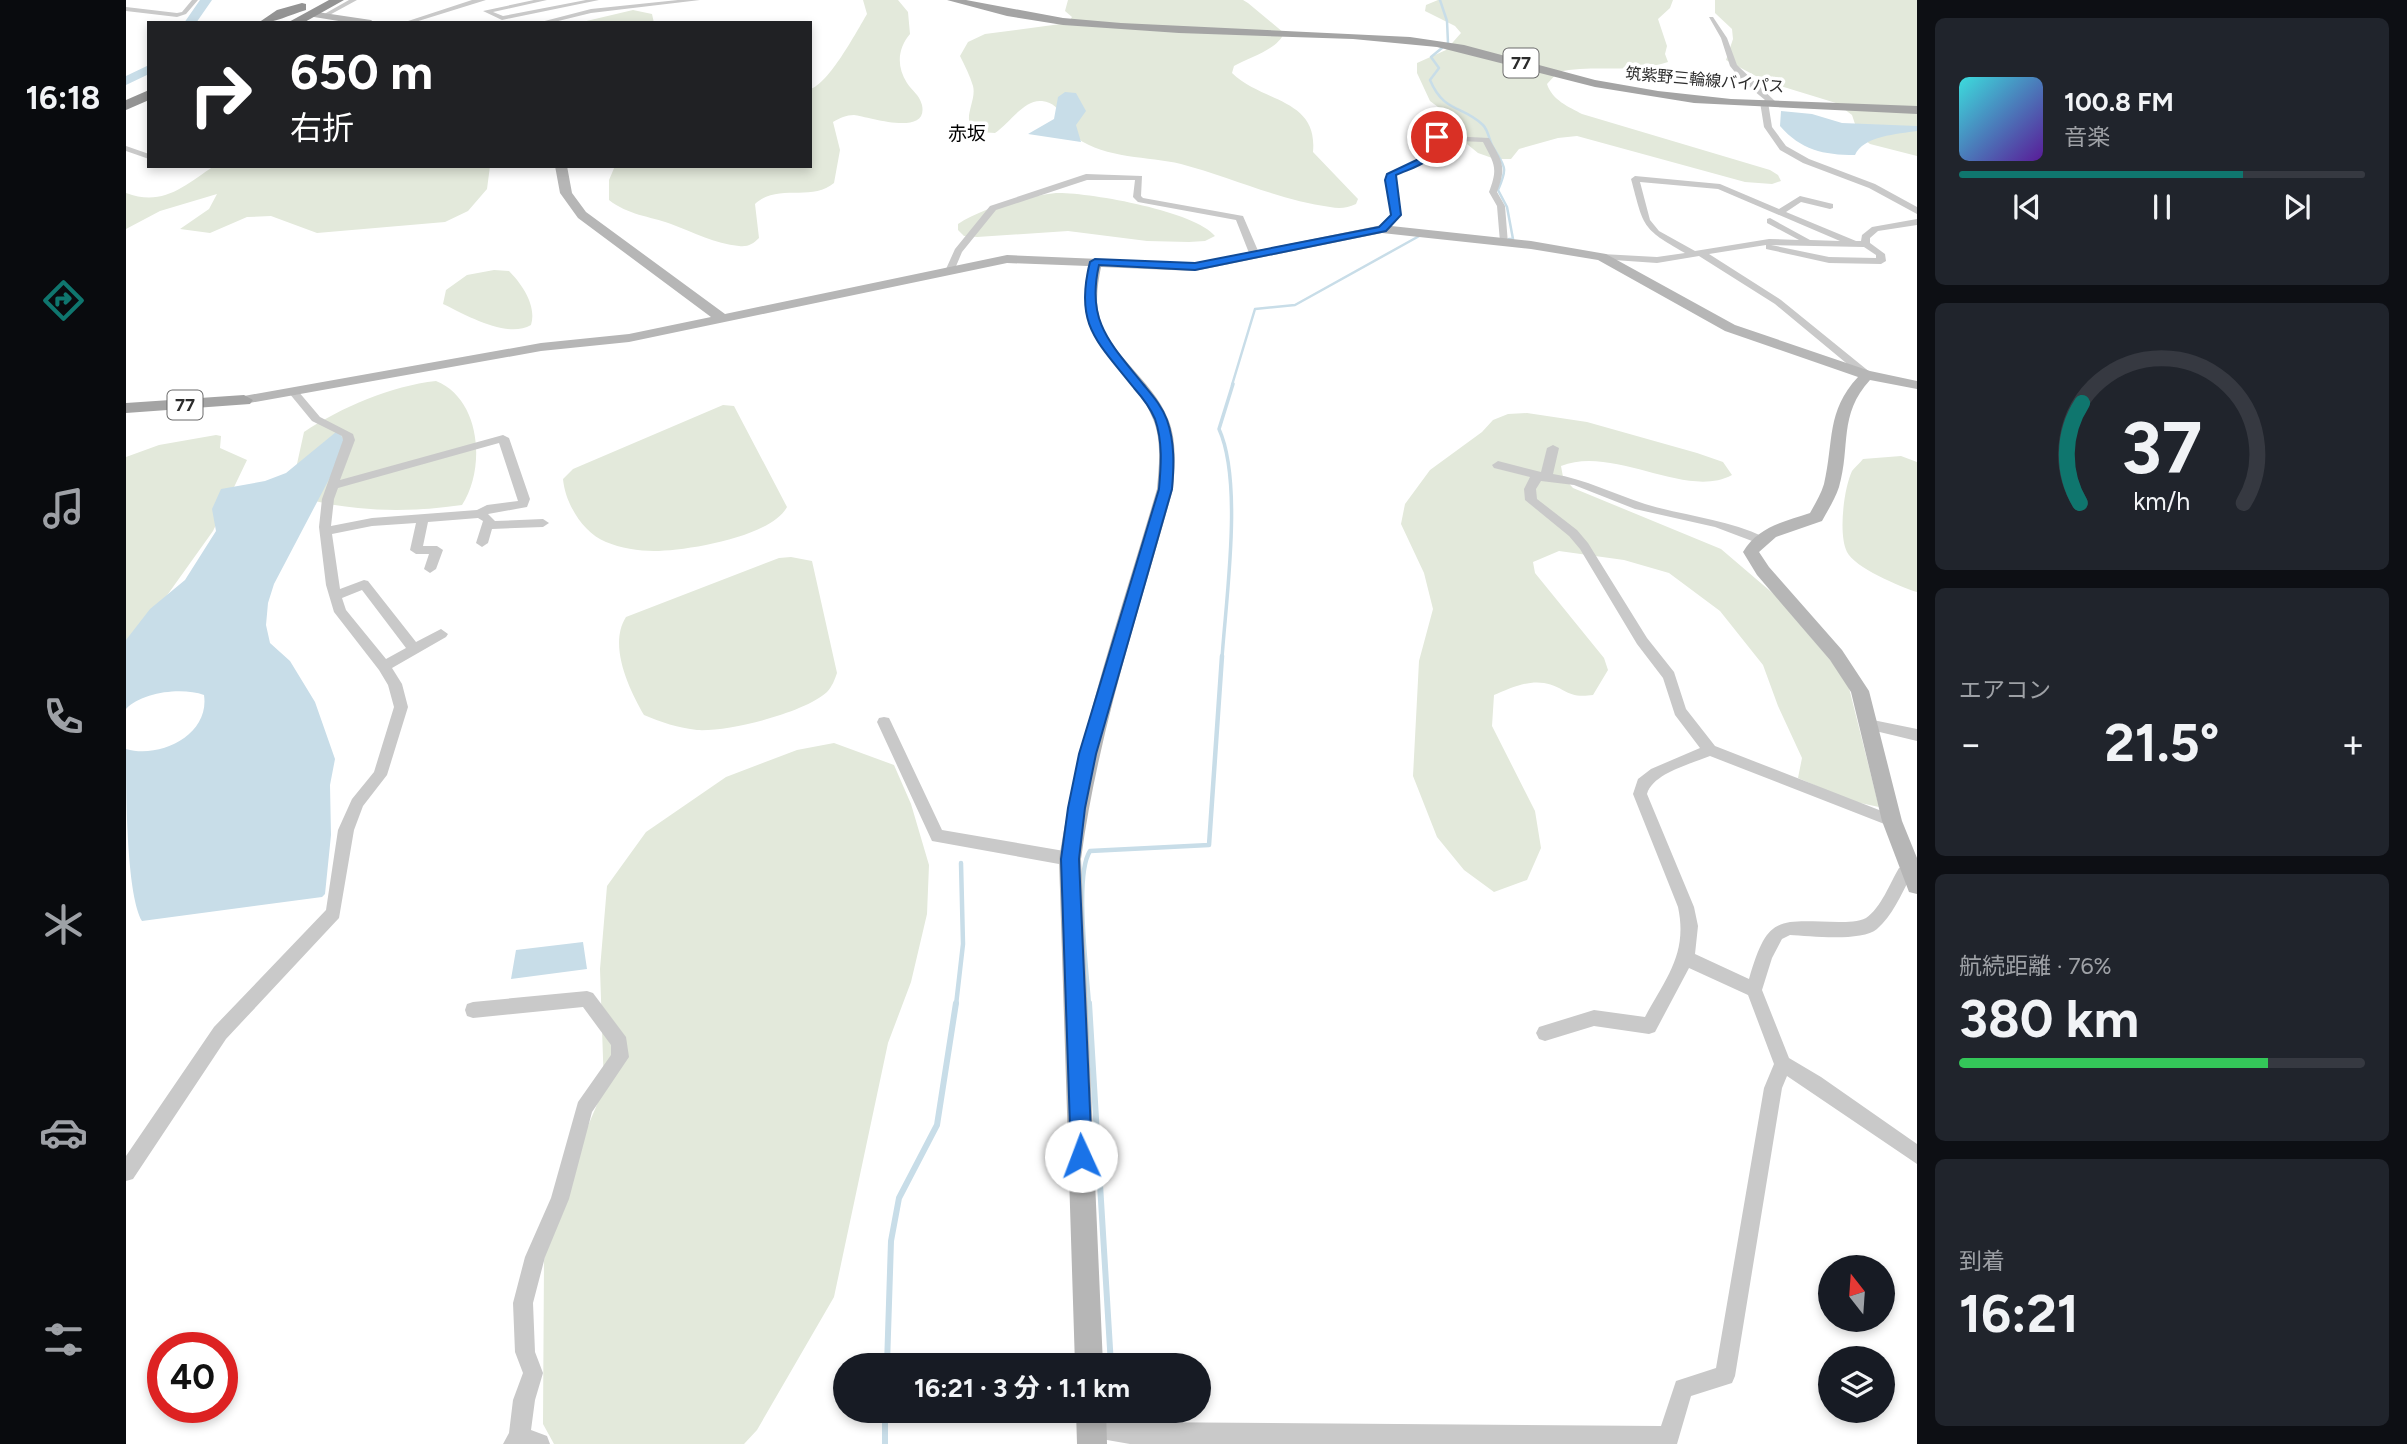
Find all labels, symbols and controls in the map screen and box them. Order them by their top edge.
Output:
text: 650 m [290,42,433,101]
road number: 77 [1504,48,1538,78]
icon: right [175,49,266,140]
street label: 筑紫野三輪線バイパス [1625,64,1785,96]
text: 16:18 [26,79,100,117]
text: 100.8 FM [2064,86,2174,118]
pin [1407,107,1467,167]
text: 右折 [290,109,354,147]
icon: arrive [1418,118,1456,156]
district label: 赤坂 [948,122,986,145]
text: 音楽 [2064,123,2110,151]
icon: previous [2008,188,2046,226]
icon: pause [2143,188,2181,226]
icon: next [2278,188,2316,226]
icon: directions [39,276,88,325]
road number: 77 [168,390,202,419]
text: 37 [2122,404,2202,491]
icon: music [39,484,88,533]
text: km/h [2133,486,2191,516]
text: エアコン [1959,676,2051,704]
icon: phone [39,692,88,741]
text: 21.5° [2105,712,2219,774]
text: − [1959,721,1983,767]
text: + [2341,721,2365,767]
icon: climate [39,900,88,949]
text: 航続距離 · 76% [1959,952,2112,980]
text: 380 km [1959,988,2139,1050]
icon: car [39,1108,88,1157]
position arrow [1044,1119,1118,1193]
text: 到着 [1959,1247,2005,1275]
north arrow [1818,1255,1895,1332]
map controls [1818,1255,1895,1423]
text: 16:21 [1959,1283,2079,1345]
icon: filters [39,1315,88,1364]
speed limit sign: 40 [147,1332,238,1423]
button: layers [1818,1346,1895,1423]
text: 16:21 · 3 分 · 1.1 km [914,1372,1130,1404]

